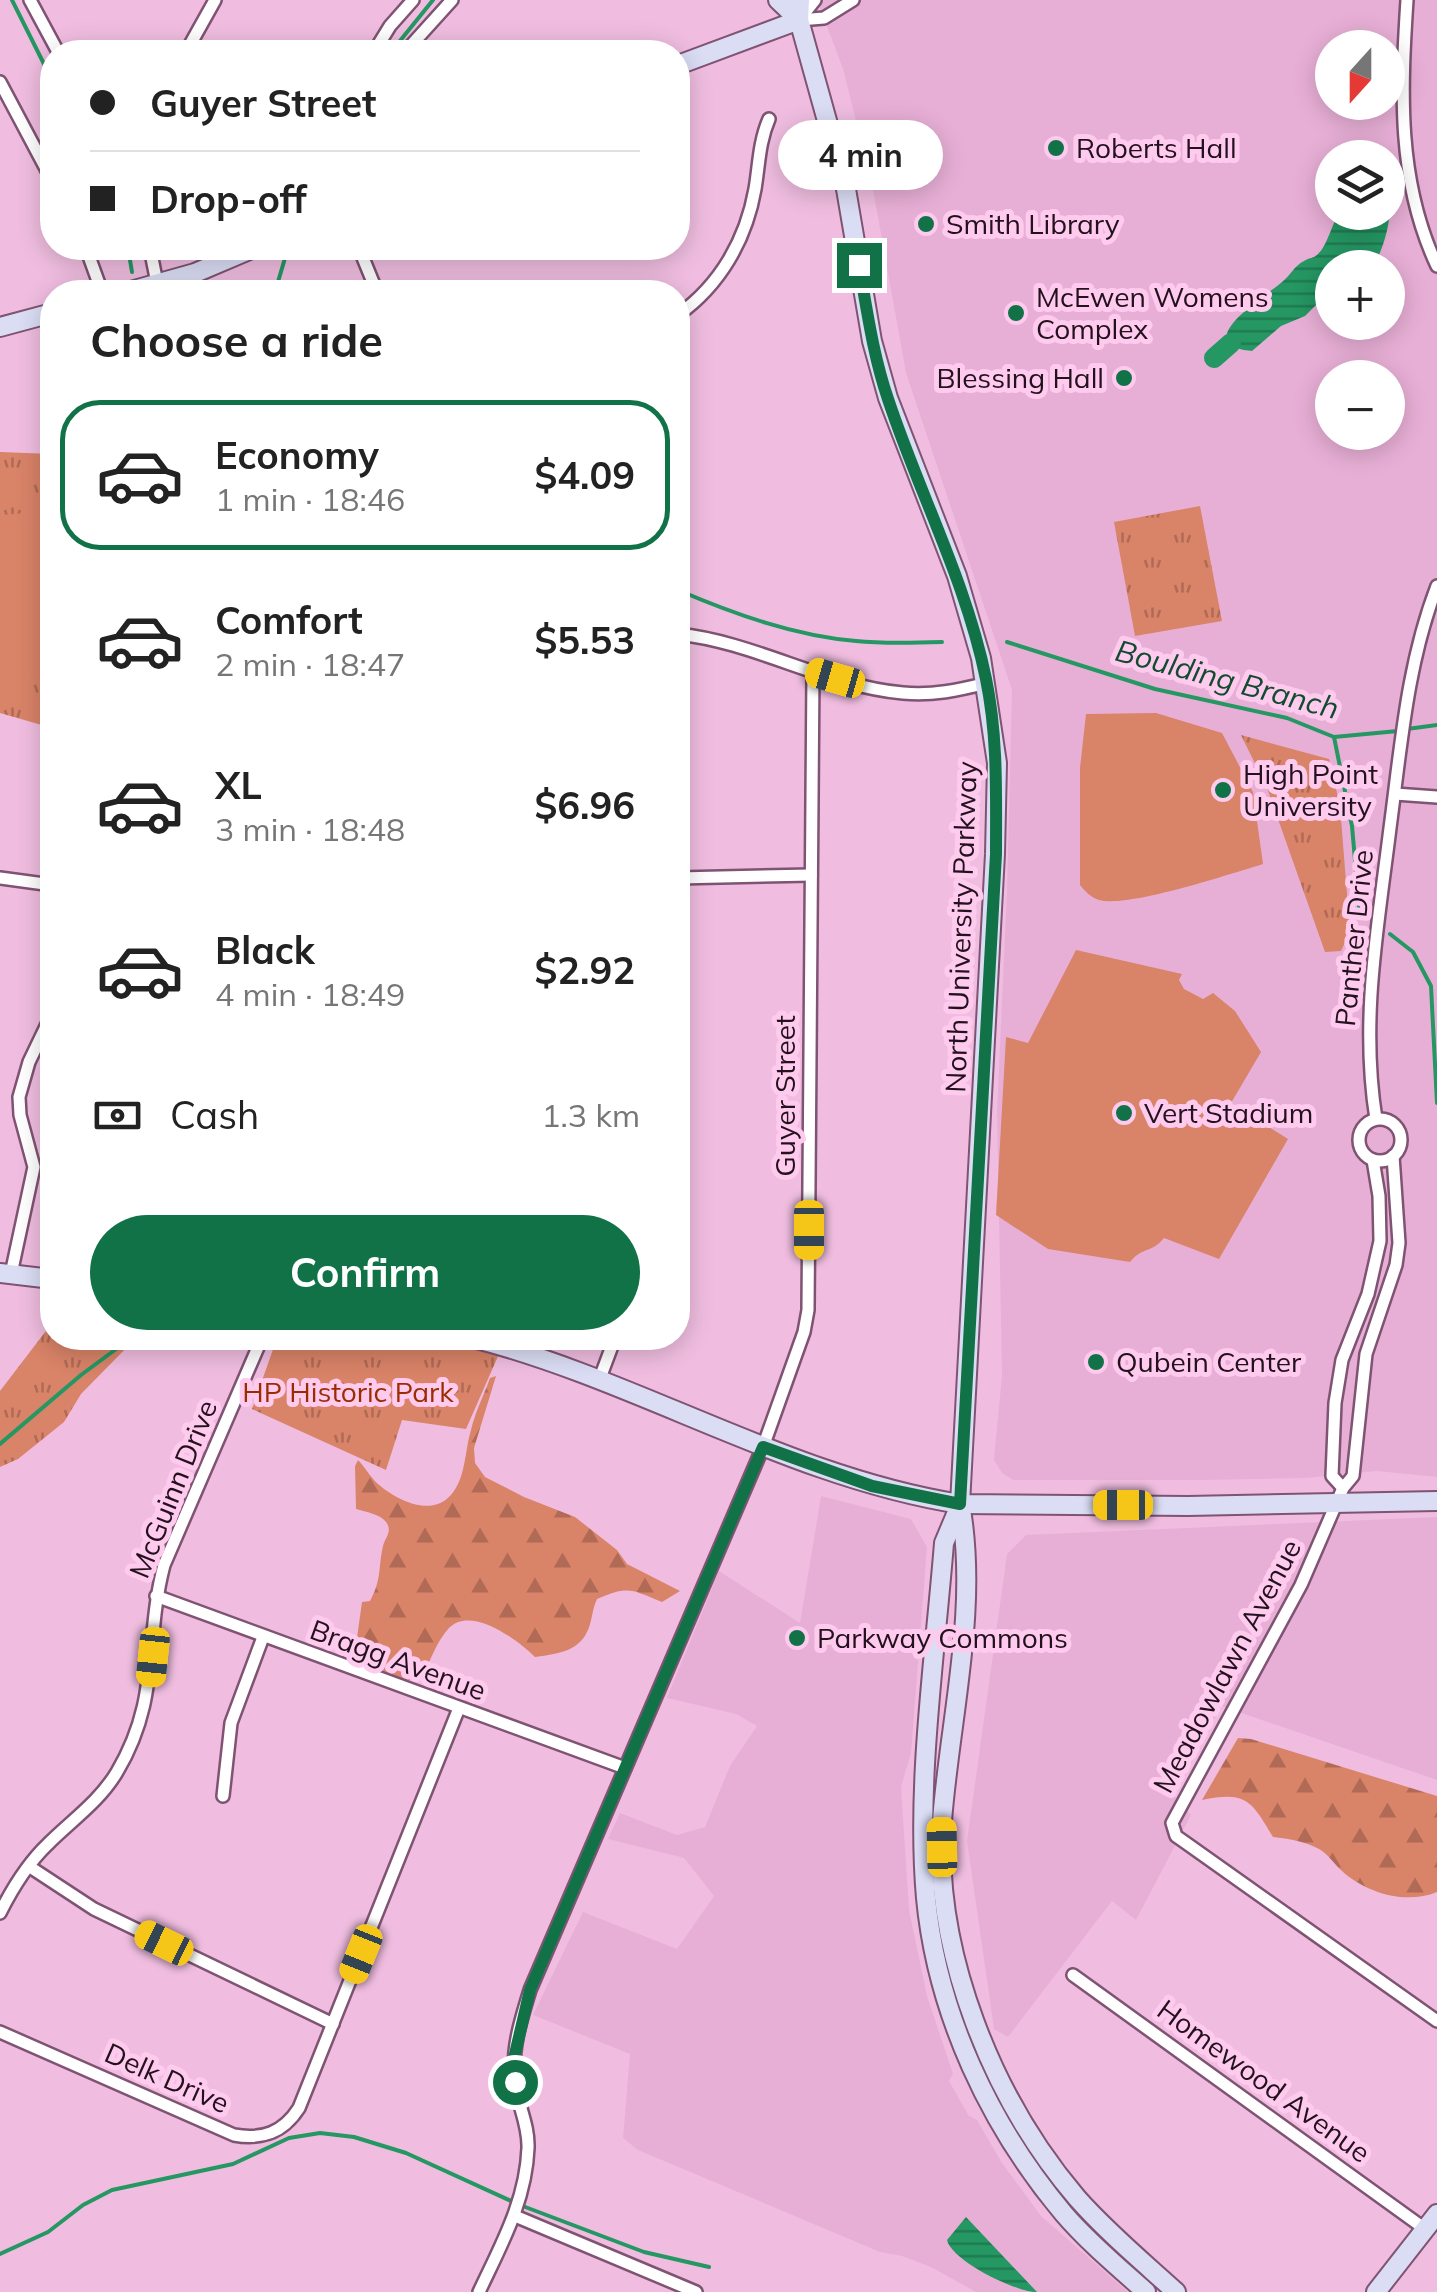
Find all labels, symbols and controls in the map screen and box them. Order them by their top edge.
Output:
north arrow [1315,30,1405,120]
map controls [1315,30,1405,450]
text: Guyer Street [150,79,377,127]
callout: 4 min [776,120,942,190]
place label: Roberts Hall [1076,130,1237,165]
text: 4 min [818,135,903,175]
marker: Roberts Hall [1045,137,1067,159]
button: layers [1315,140,1405,230]
text: Drop-off [150,175,307,223]
place label: Smith Library [946,206,1120,241]
marker: Smith Library [915,213,937,235]
route end [837,243,882,288]
button: + [1315,250,1405,340]
place label: McEwen Womens Complex [1036,279,1269,346]
marker: McEwen Womens Complex [1005,302,1027,324]
text: Choose a ride [90,312,383,368]
place label: Blessing Hall [936,360,1104,395]
button: − [1315,360,1405,450]
marker: Blessing Hall [1113,367,1135,389]
icon: car [95,430,185,520]
text: Economy [215,431,379,479]
text: $4.09 [534,451,635,499]
text: 1 min · 18:46 [215,479,405,519]
icon: car [95,595,185,685]
text: Comfort [215,596,363,644]
text: $5.53 [534,616,635,664]
water label: Boulding Branch [1111,631,1343,727]
text: 2 min · 18:47 [215,644,405,684]
car [802,655,868,701]
place label: High Point University [1243,756,1378,823]
icon: car [95,760,185,850]
text: XL [215,761,262,809]
street label: North University Parkway [937,761,984,1093]
marker: High Point University [1212,779,1234,801]
text: $6.96 [534,781,635,829]
text: 3 min · 18:48 [215,809,405,849]
street label: Panther Drive [1327,848,1380,1028]
icon: car [95,925,185,1015]
text: Black [215,926,315,974]
text: $2.92 [534,946,635,994]
text: 4 min · 18:49 [215,974,405,1014]
street label: Guyer Street [767,1015,802,1177]
icon: cash [90,1088,145,1143]
text: Cash [170,1091,259,1139]
text: 1.3 km [541,1095,640,1135]
place label: Vert Stadium [1144,1095,1313,1130]
marker: Vert Stadium [1113,1102,1135,1124]
car [794,1200,824,1260]
button: Confirm [90,1215,640,1330]
place label: Qubein Center [1116,1344,1302,1379]
marker: Qubein Center [1085,1351,1107,1373]
park label: HP Historic Park [242,1374,454,1409]
street label: McGuinn Drive [121,1395,224,1583]
car [1093,1490,1153,1520]
street label: Meadowlawn Avenue [1145,1533,1308,1798]
street label: Bragg Avenue [306,1612,491,1708]
place label: Parkway Commons [817,1620,1068,1655]
car [135,1626,171,1688]
marker: Parkway Commons [786,1627,808,1649]
car [926,1817,958,1877]
car [130,1916,198,1970]
car [336,1921,386,1987]
street label: Homewood Avenue [1151,1992,1378,2170]
street label: Delk Drive [100,2035,235,2120]
route start [493,2060,538,2105]

